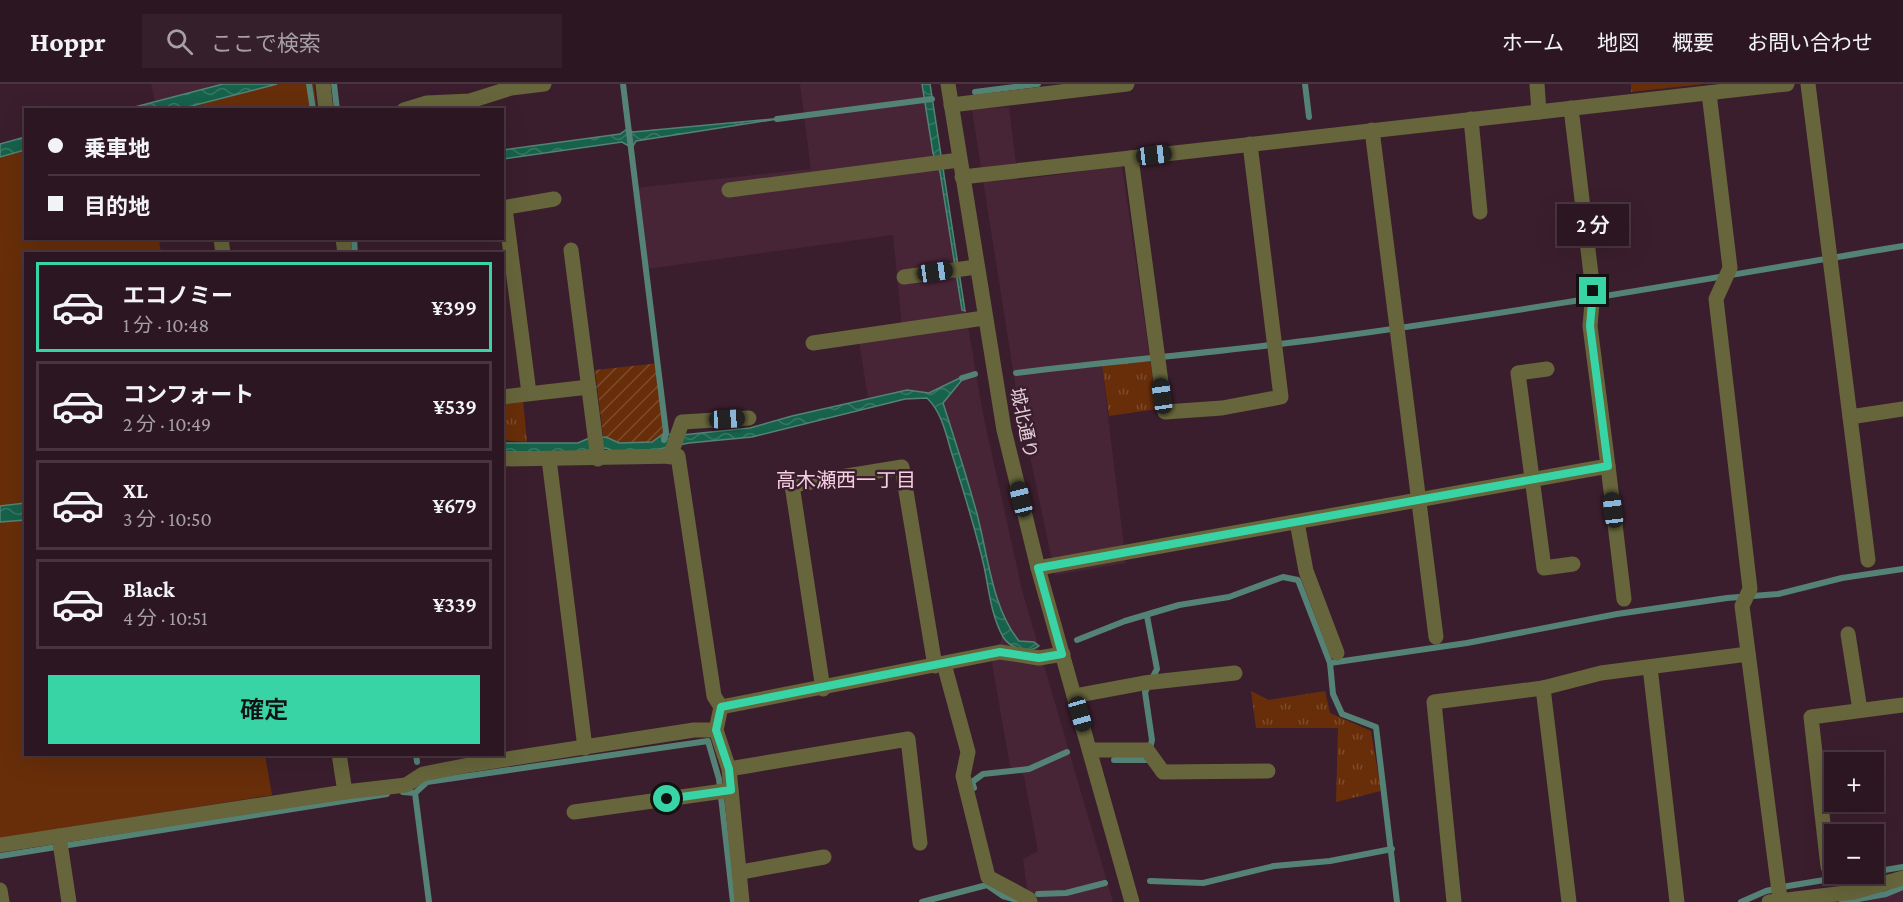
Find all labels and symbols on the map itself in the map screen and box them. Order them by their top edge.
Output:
car [1135,144,1173,166]
callout: 2 分 [1557,204,1629,246]
car [916,261,954,283]
route end [1579,277,1606,304]
car [1151,377,1173,415]
street label: 城北通り [1007,386,1041,460]
car [709,409,745,429]
district label: 高木瀬西一丁目 [776,469,916,491]
car [1008,479,1034,519]
car [1602,491,1624,529]
car [1066,694,1094,734]
route start [653,785,680,812]

